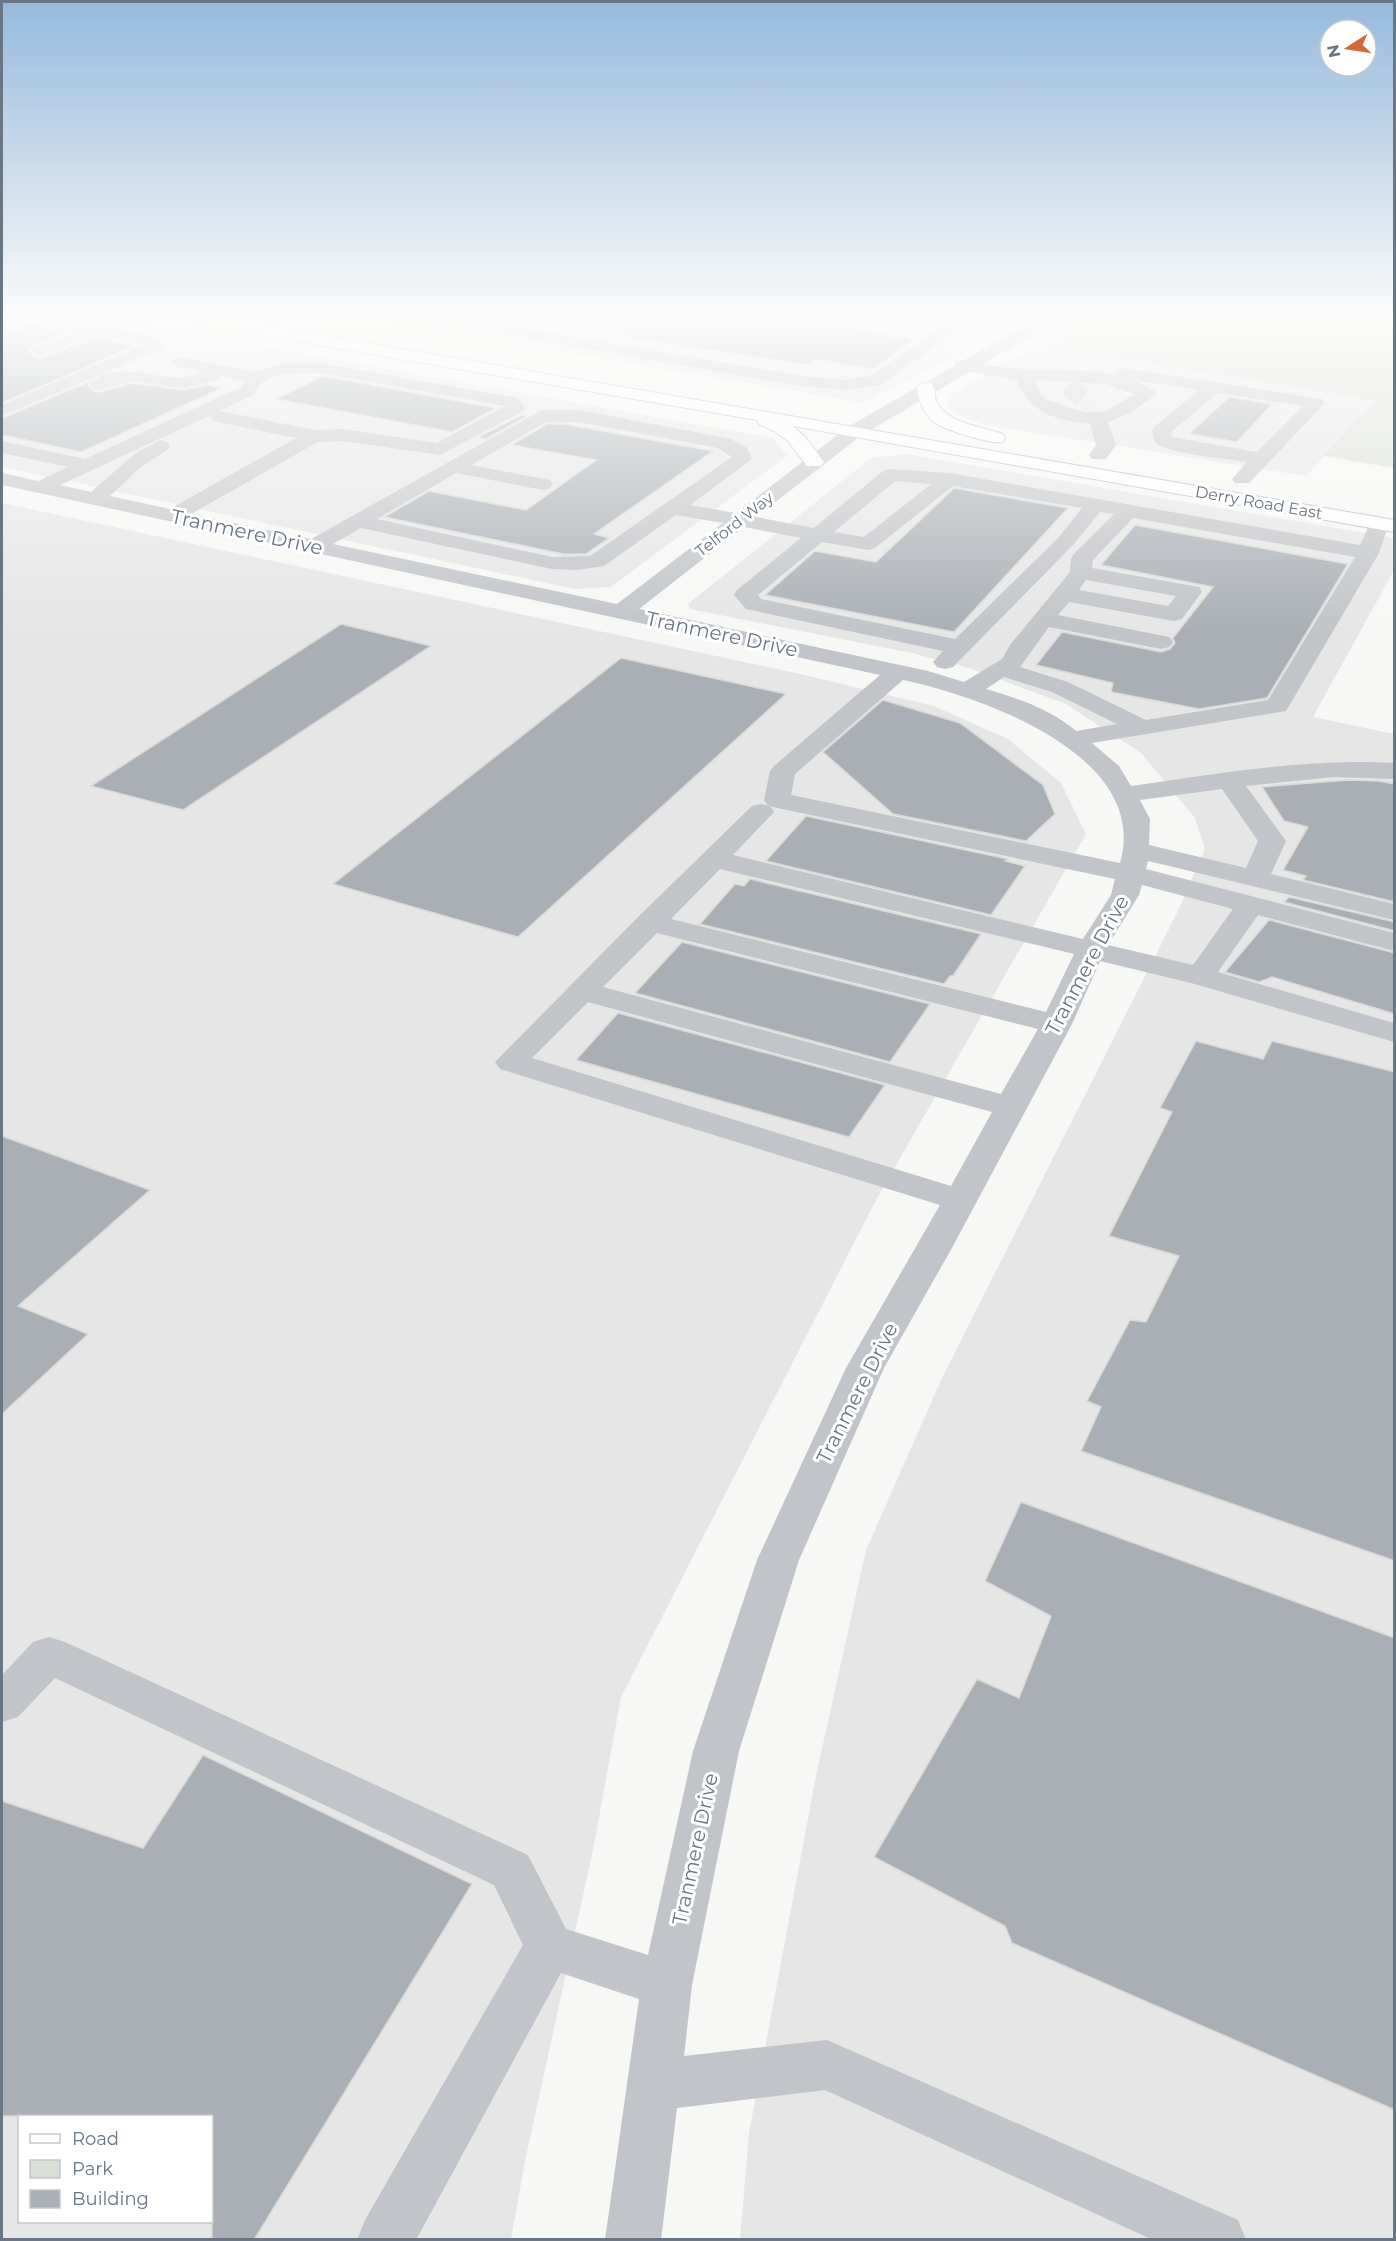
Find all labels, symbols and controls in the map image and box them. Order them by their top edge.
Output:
north arrow [1318,18,1378,78]
text: N [1323,43,1344,59]
street label: Derry Road East [1194,482,1324,523]
street label: Telford Way [692,488,777,561]
street label: Tranmere Drive [169,504,325,560]
street label: Tranmere Drive [644,606,800,662]
street label: Tranmere Drive [1040,891,1134,1039]
street label: Tranmere Drive [811,1319,903,1467]
street label: Tranmere Drive [667,1771,723,1927]
legend [18,2115,213,2223]
text: Road [72,2128,119,2150]
text: Park [72,2158,113,2180]
text: Building [72,2188,149,2210]

